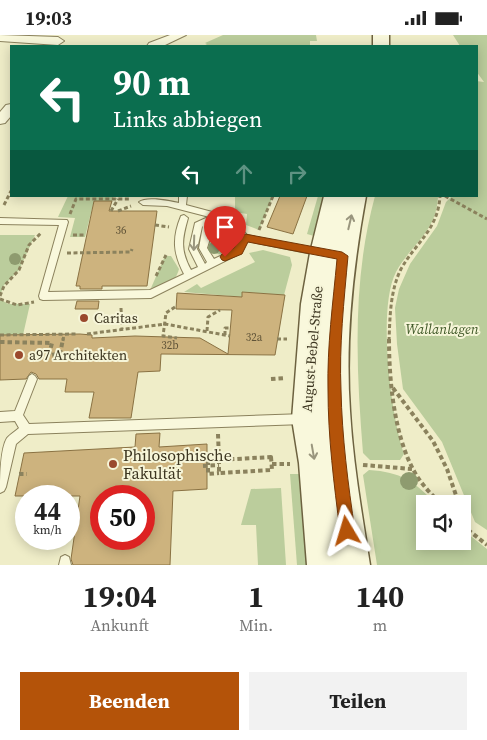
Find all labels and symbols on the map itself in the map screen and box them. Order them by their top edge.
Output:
pin [204,206,246,257]
one-way arrow [346,214,355,230]
house number: 36 [116,223,127,238]
one-way arrow [190,234,199,250]
street label: August-Bebel-Straße [297,285,327,413]
place label: Caritas [94,308,138,328]
marker: Caritas [78,312,90,324]
park label: Wallanlagen [405,319,479,339]
house number: 32a [246,330,263,345]
house number: 32b [161,338,179,353]
place label: a97 Architekten [29,345,128,365]
marker: a97 Architekten [13,349,25,361]
place label: Philosophische Fakultät [123,444,232,484]
one-way arrow [308,444,318,460]
marker: Philosophische Fakultät [107,458,119,470]
speed limit sign: 50 [90,485,155,550]
position arrow [320,504,372,556]

